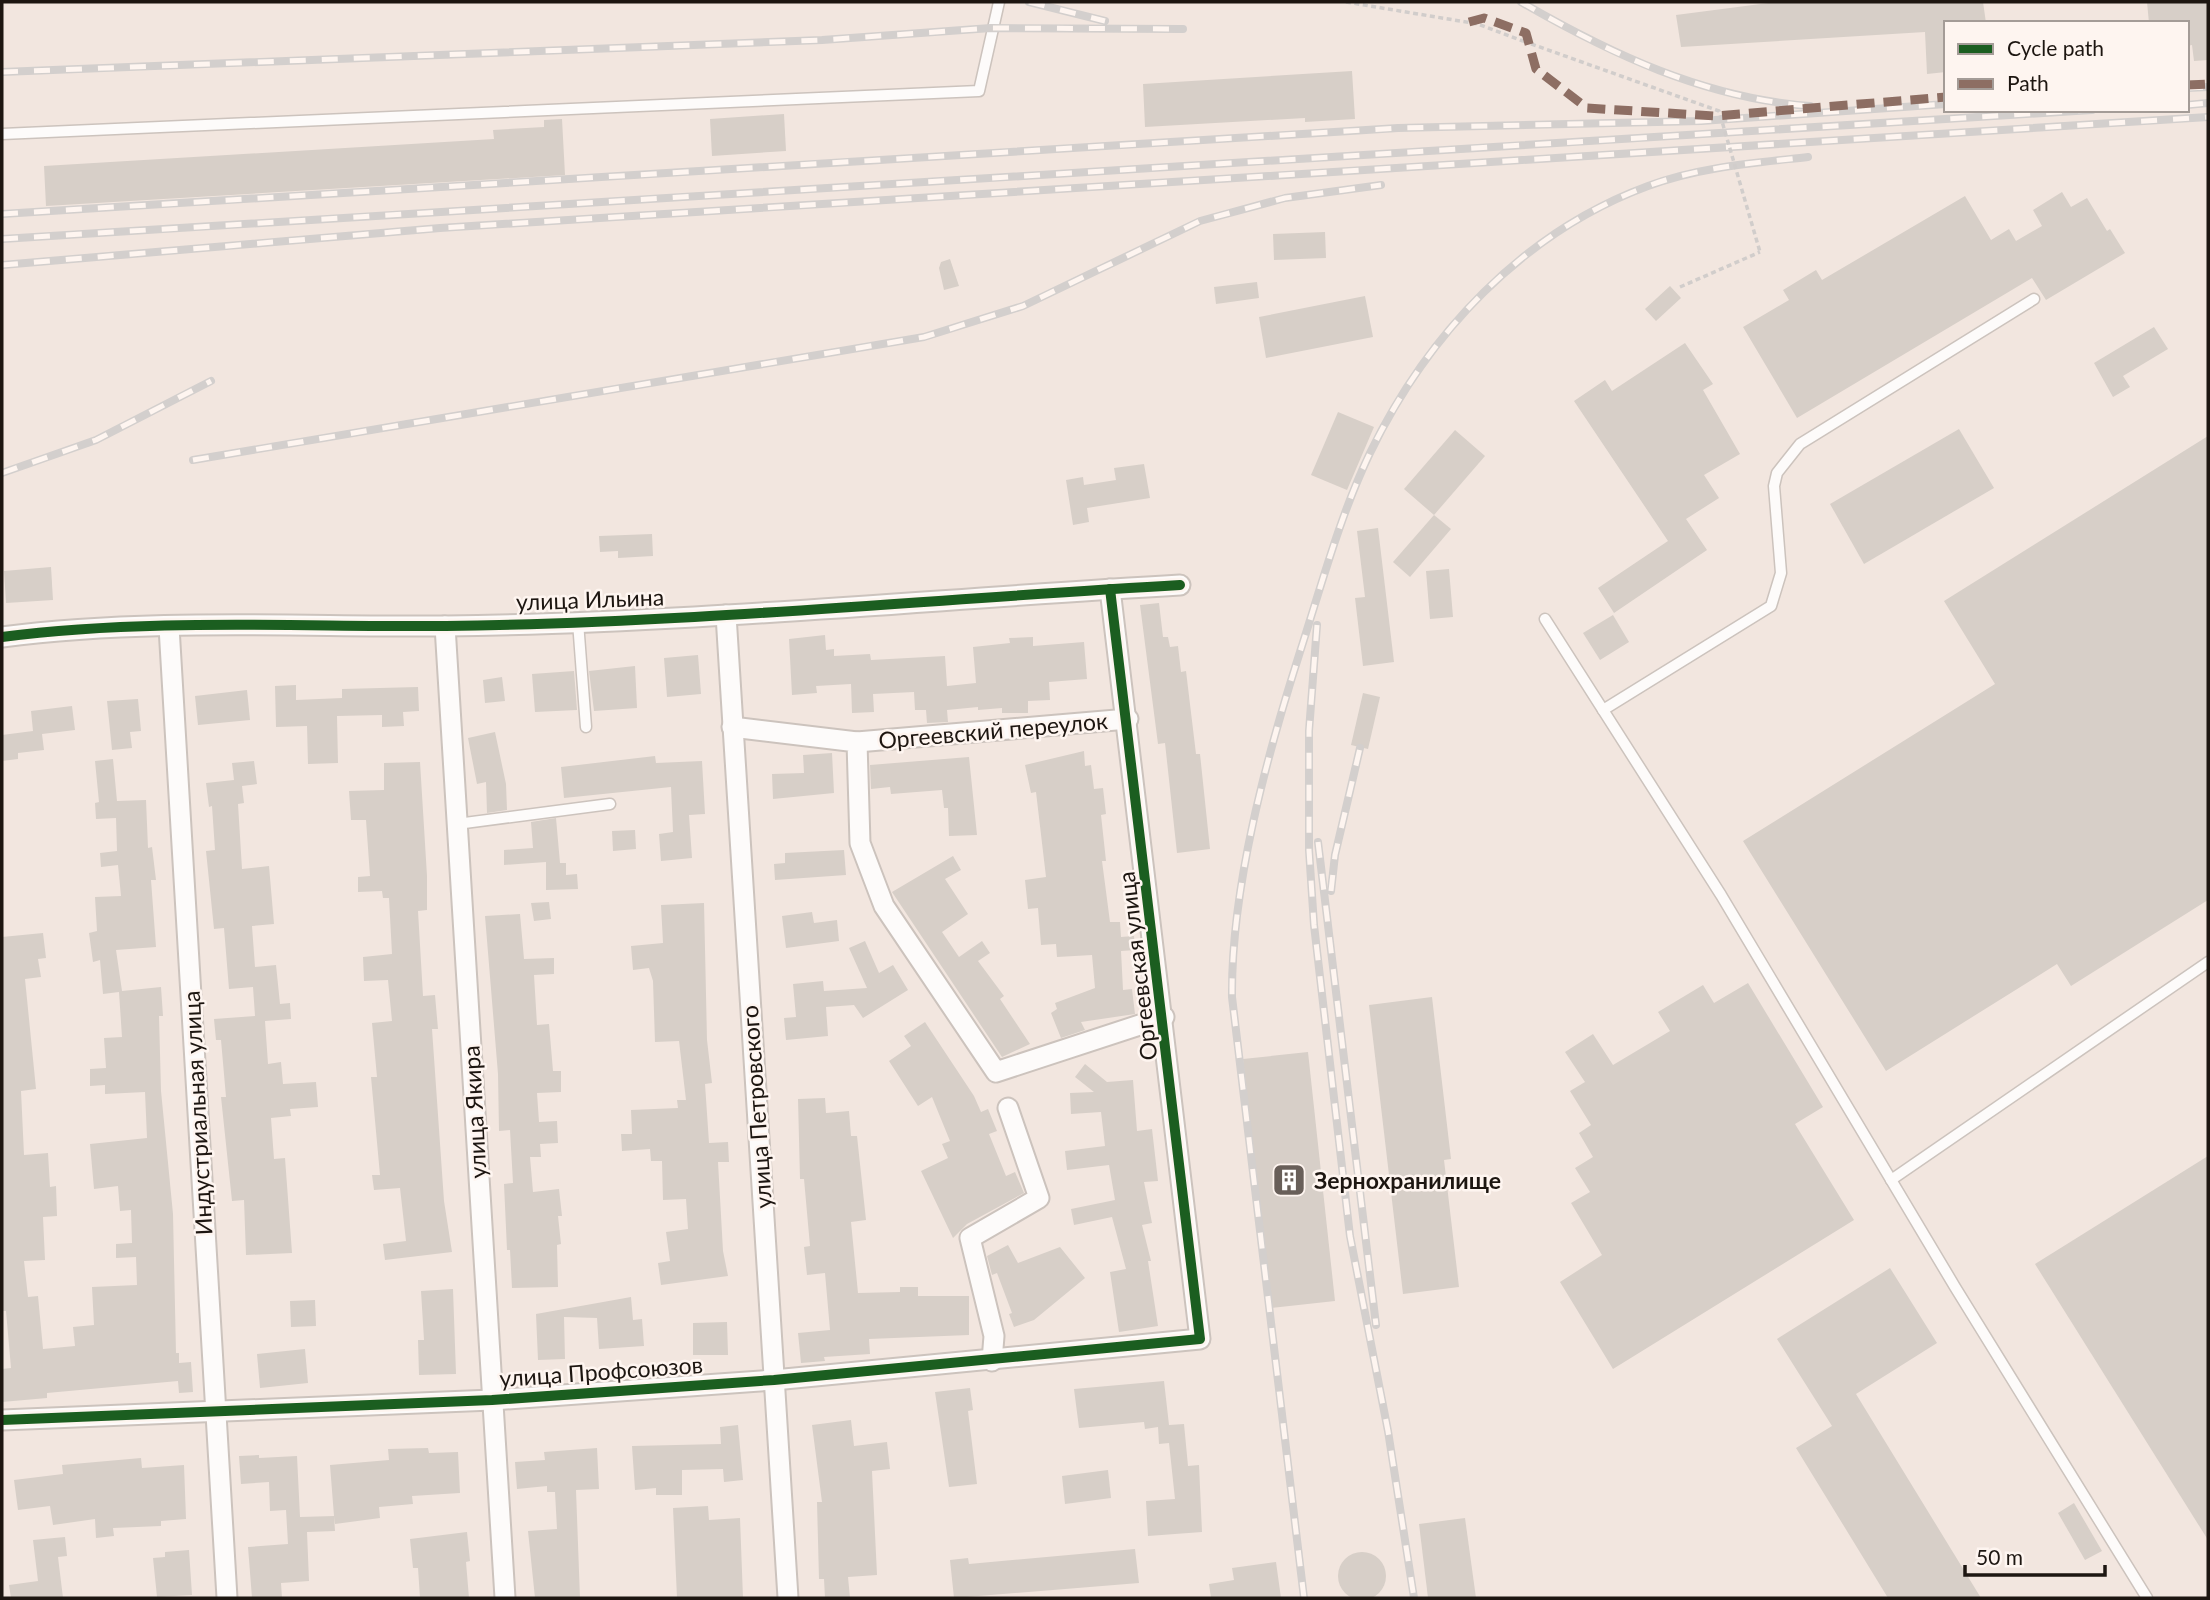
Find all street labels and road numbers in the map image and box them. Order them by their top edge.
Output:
street label: улица Ильина [515,582,665,616]
street label: Оргеевский переулок [877,706,1109,754]
street label: Оргеевская улица [1112,870,1162,1062]
street label: Индустриальная улица [177,990,217,1236]
street label: улица Петровского [735,1004,777,1210]
street label: улица Якира [457,1045,491,1179]
street label: улица Профсоюзов [498,1350,704,1392]

